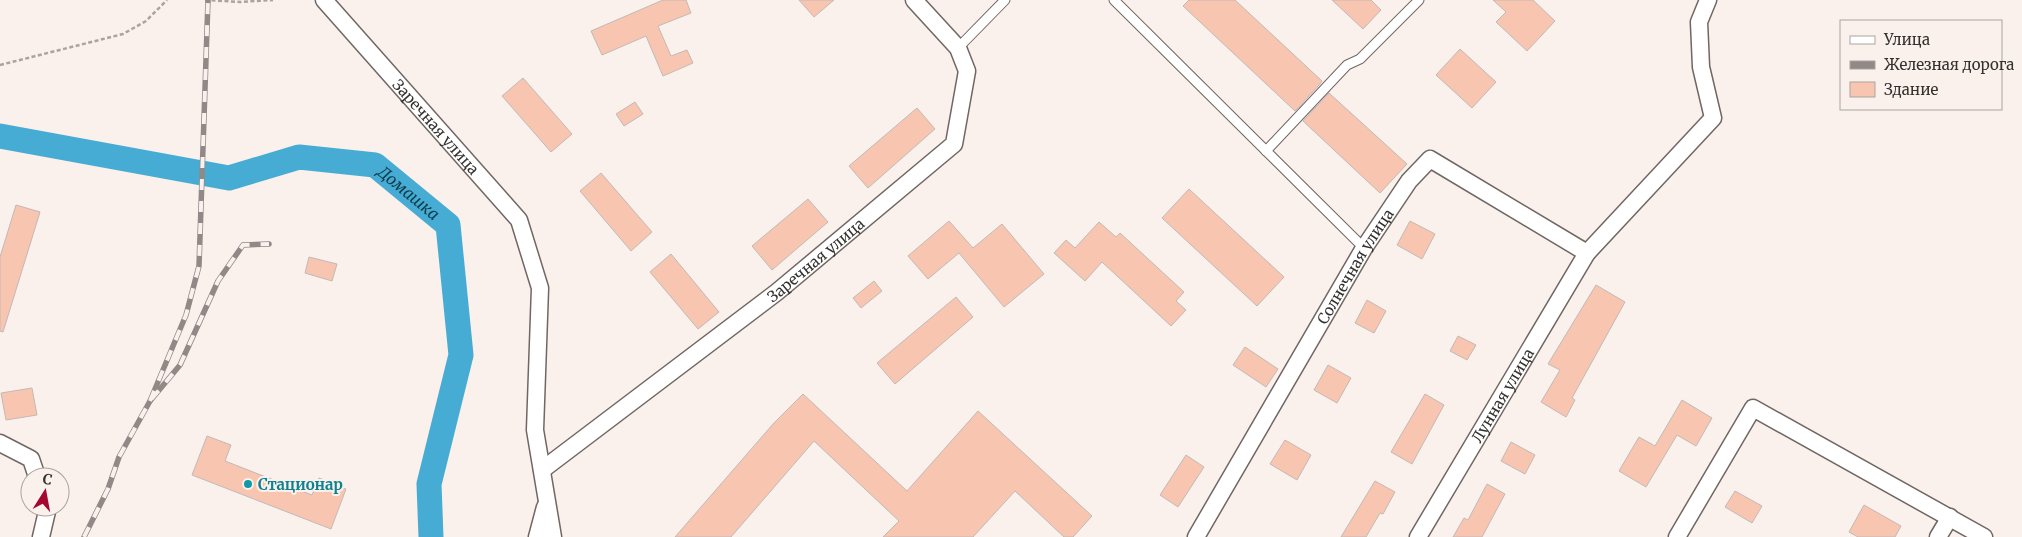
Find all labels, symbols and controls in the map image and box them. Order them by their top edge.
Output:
legend [1840,20,2002,110]
text: Улица [1883,30,1930,49]
text: Железная дорога [1884,55,2014,74]
street label: Заречная улица [389,75,483,178]
text: Здание [1884,80,1938,99]
water label: Домашка [373,161,444,224]
street label: Солнечная улица [1312,205,1397,327]
street label: Заречная улица [763,214,868,306]
street label: Лунная улица [1467,345,1538,446]
north arrow [20,467,70,517]
text: С [41,470,54,489]
place label: Стационар [258,475,343,494]
marker: Стационар [242,478,254,490]

